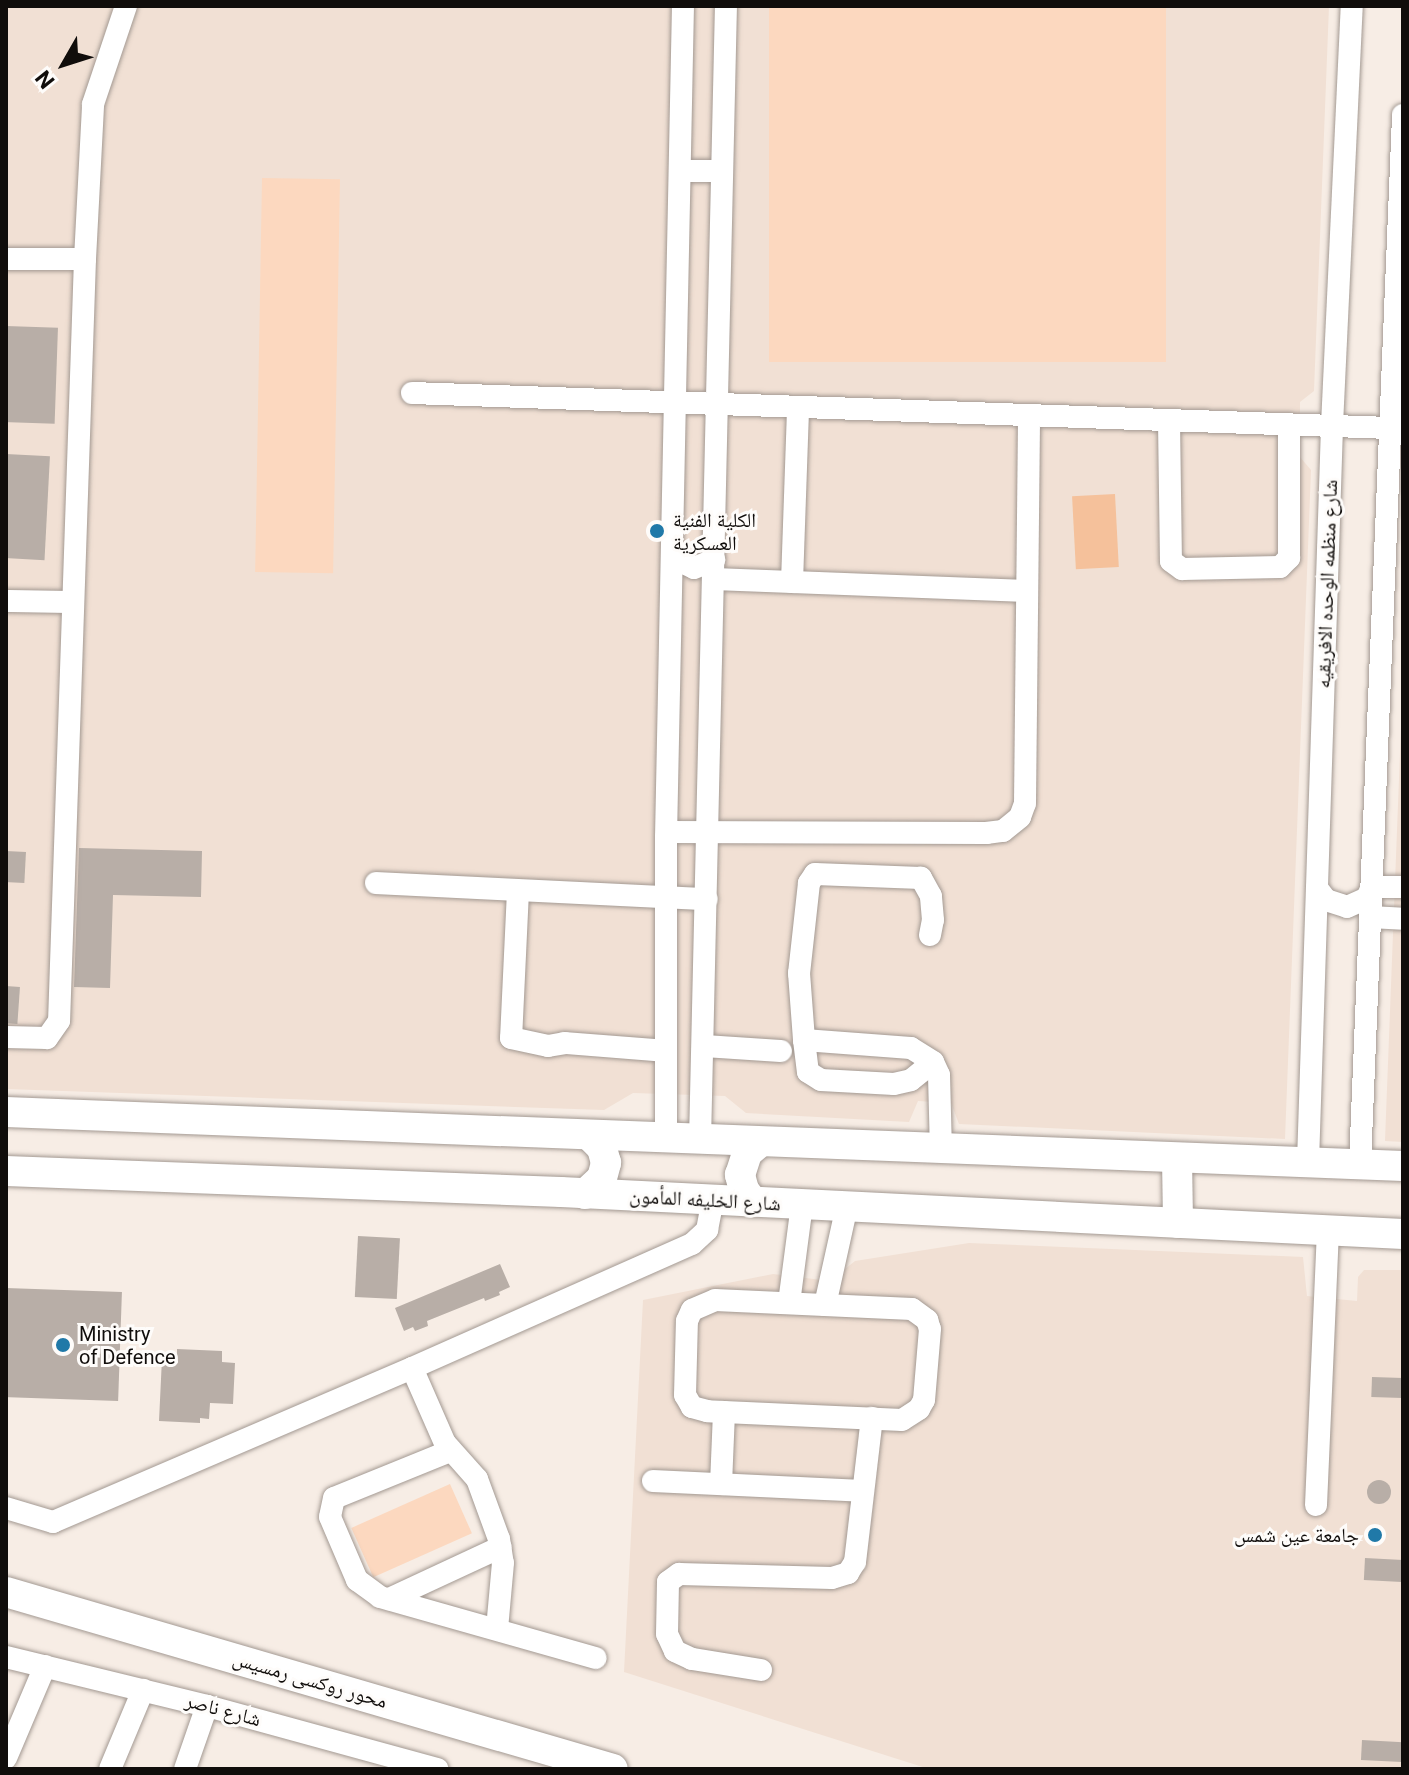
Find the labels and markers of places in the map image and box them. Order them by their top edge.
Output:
place label: الكلية الفنية العسكرية [673,508,756,555]
marker: الكلية الفنية العسكرية [648,522,666,540]
place label: Ministry of Defence [79,1322,175,1369]
marker: Ministry of Defence [54,1336,72,1354]
place label: جامعة عين شمس [1234,1523,1359,1547]
marker: جامعة عين شمس [1366,1526,1384,1544]

